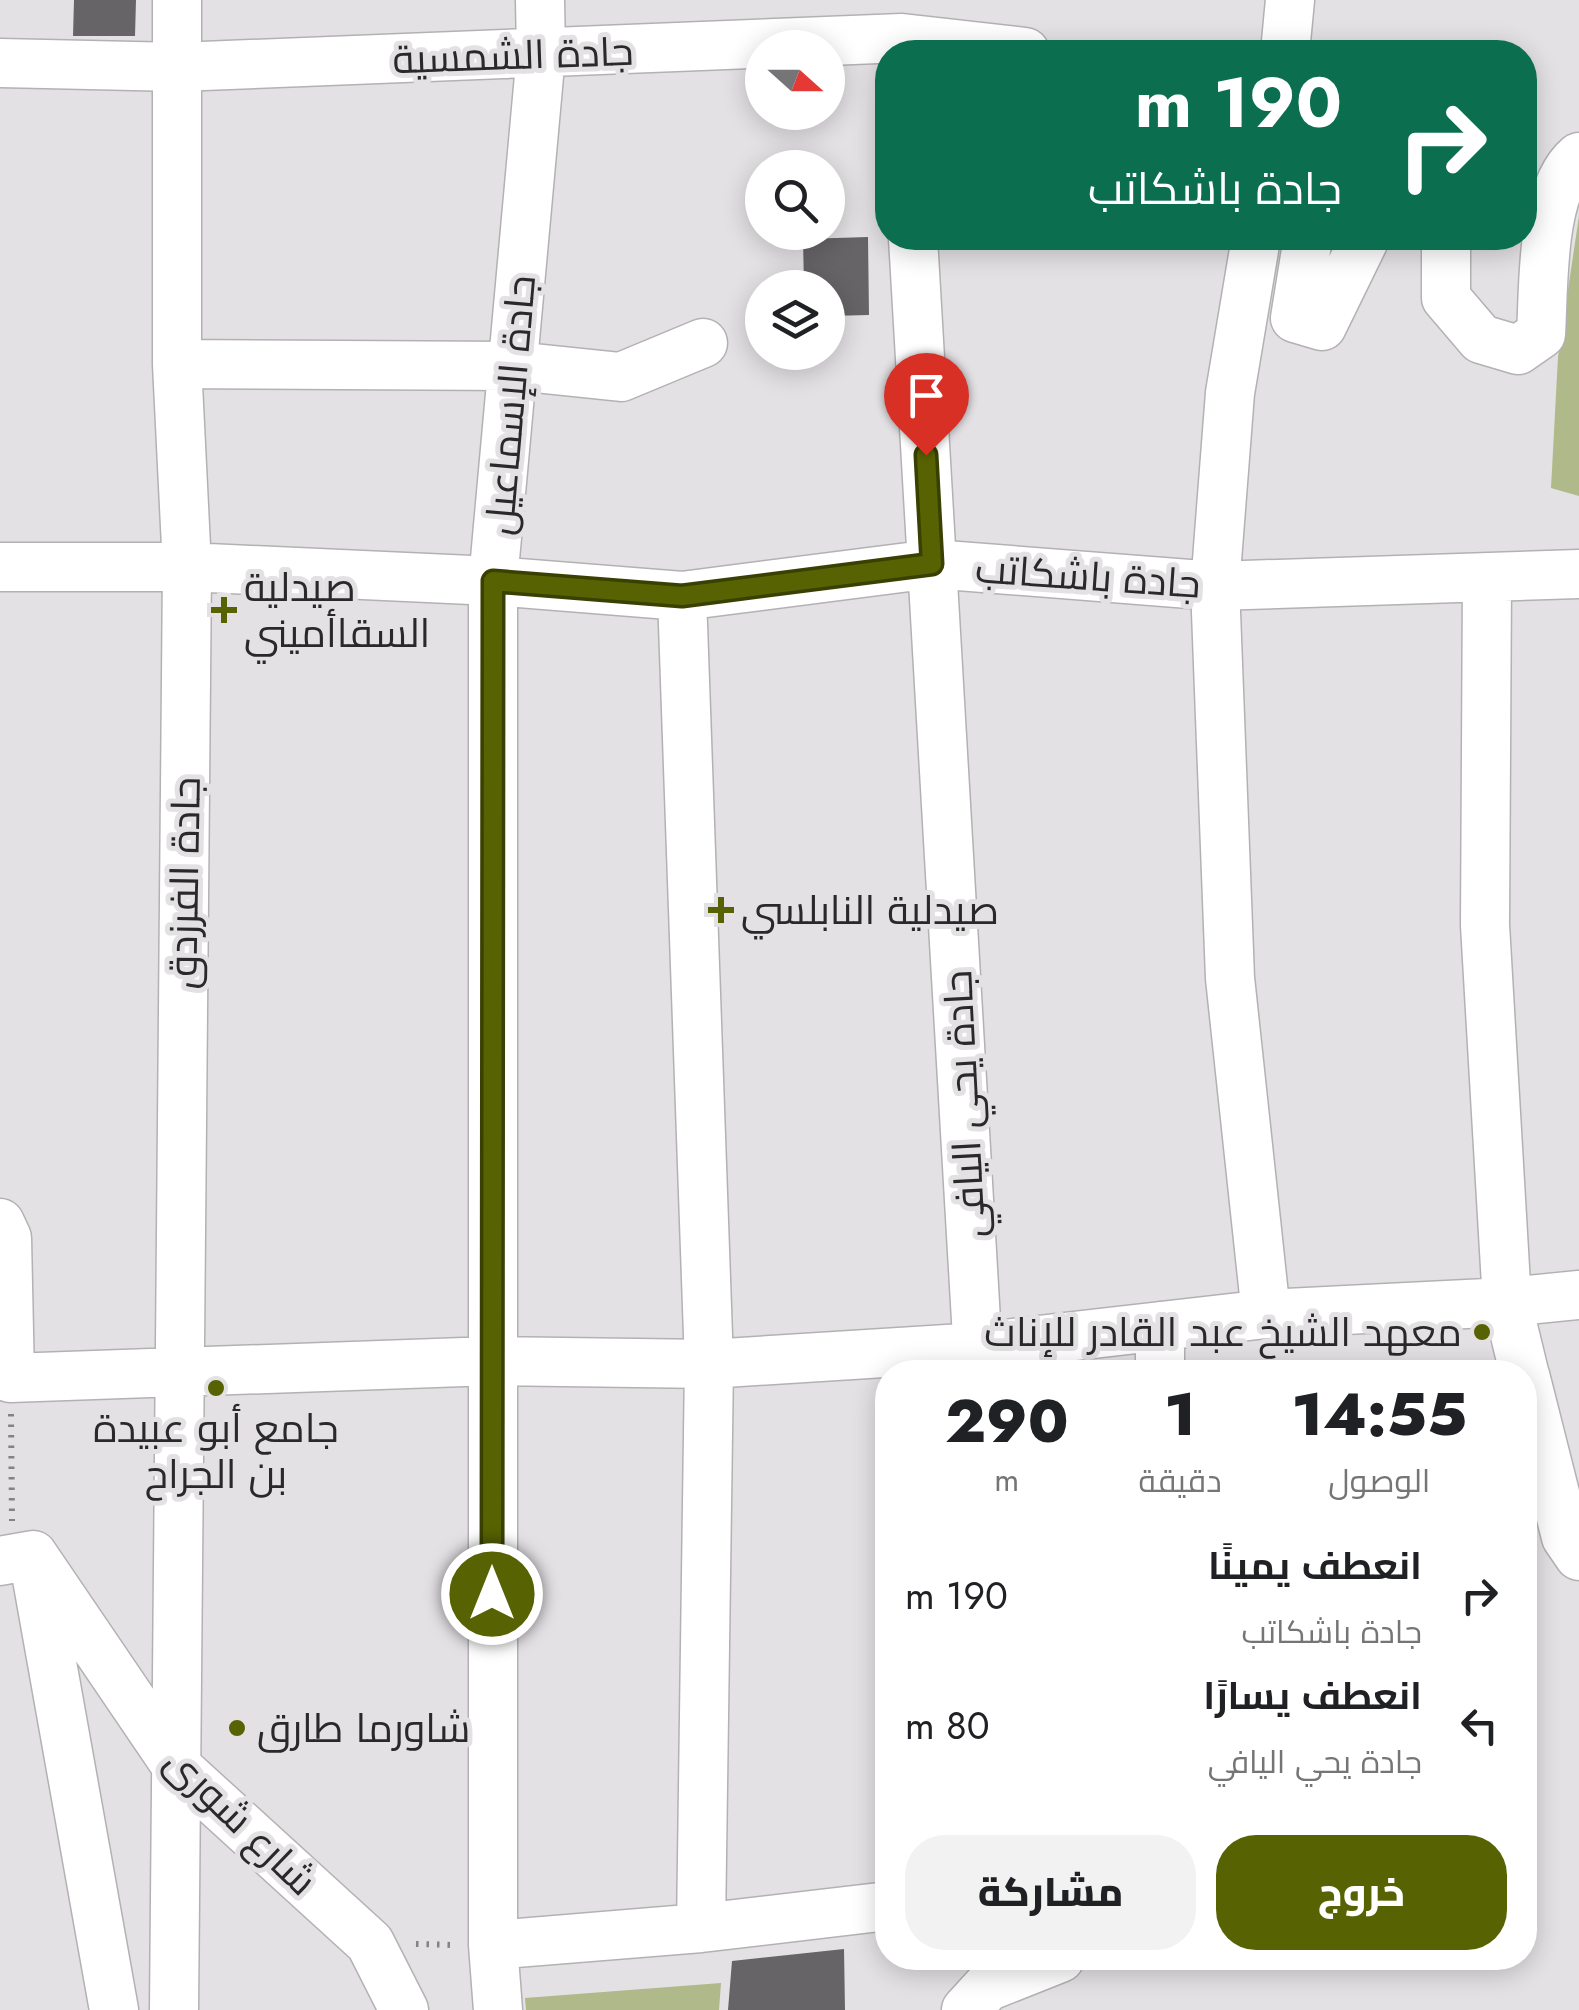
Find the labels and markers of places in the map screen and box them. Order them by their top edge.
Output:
pin [884,353,969,456]
place label: صيدلية السقاأميني [244,558,430,664]
marker: صيدلية السقاأميني [213,599,235,621]
place label: صيدلية النابلسي [741,881,999,940]
marker: صيدلية النابلسي [710,899,732,921]
place label: معهد الشيخ عبد القادر للإناث [984,1303,1462,1361]
marker: معهد الشيخ عبد القادر للإناث [1471,1321,1493,1343]
marker: جامع أبو عبيدة بن الجراح [205,1377,227,1399]
place label: جامع أبو عبيدة بن الجراح [93,1399,339,1503]
place label: شاورما طارق [257,1699,470,1757]
marker: شاورما طارق [226,1717,248,1739]

